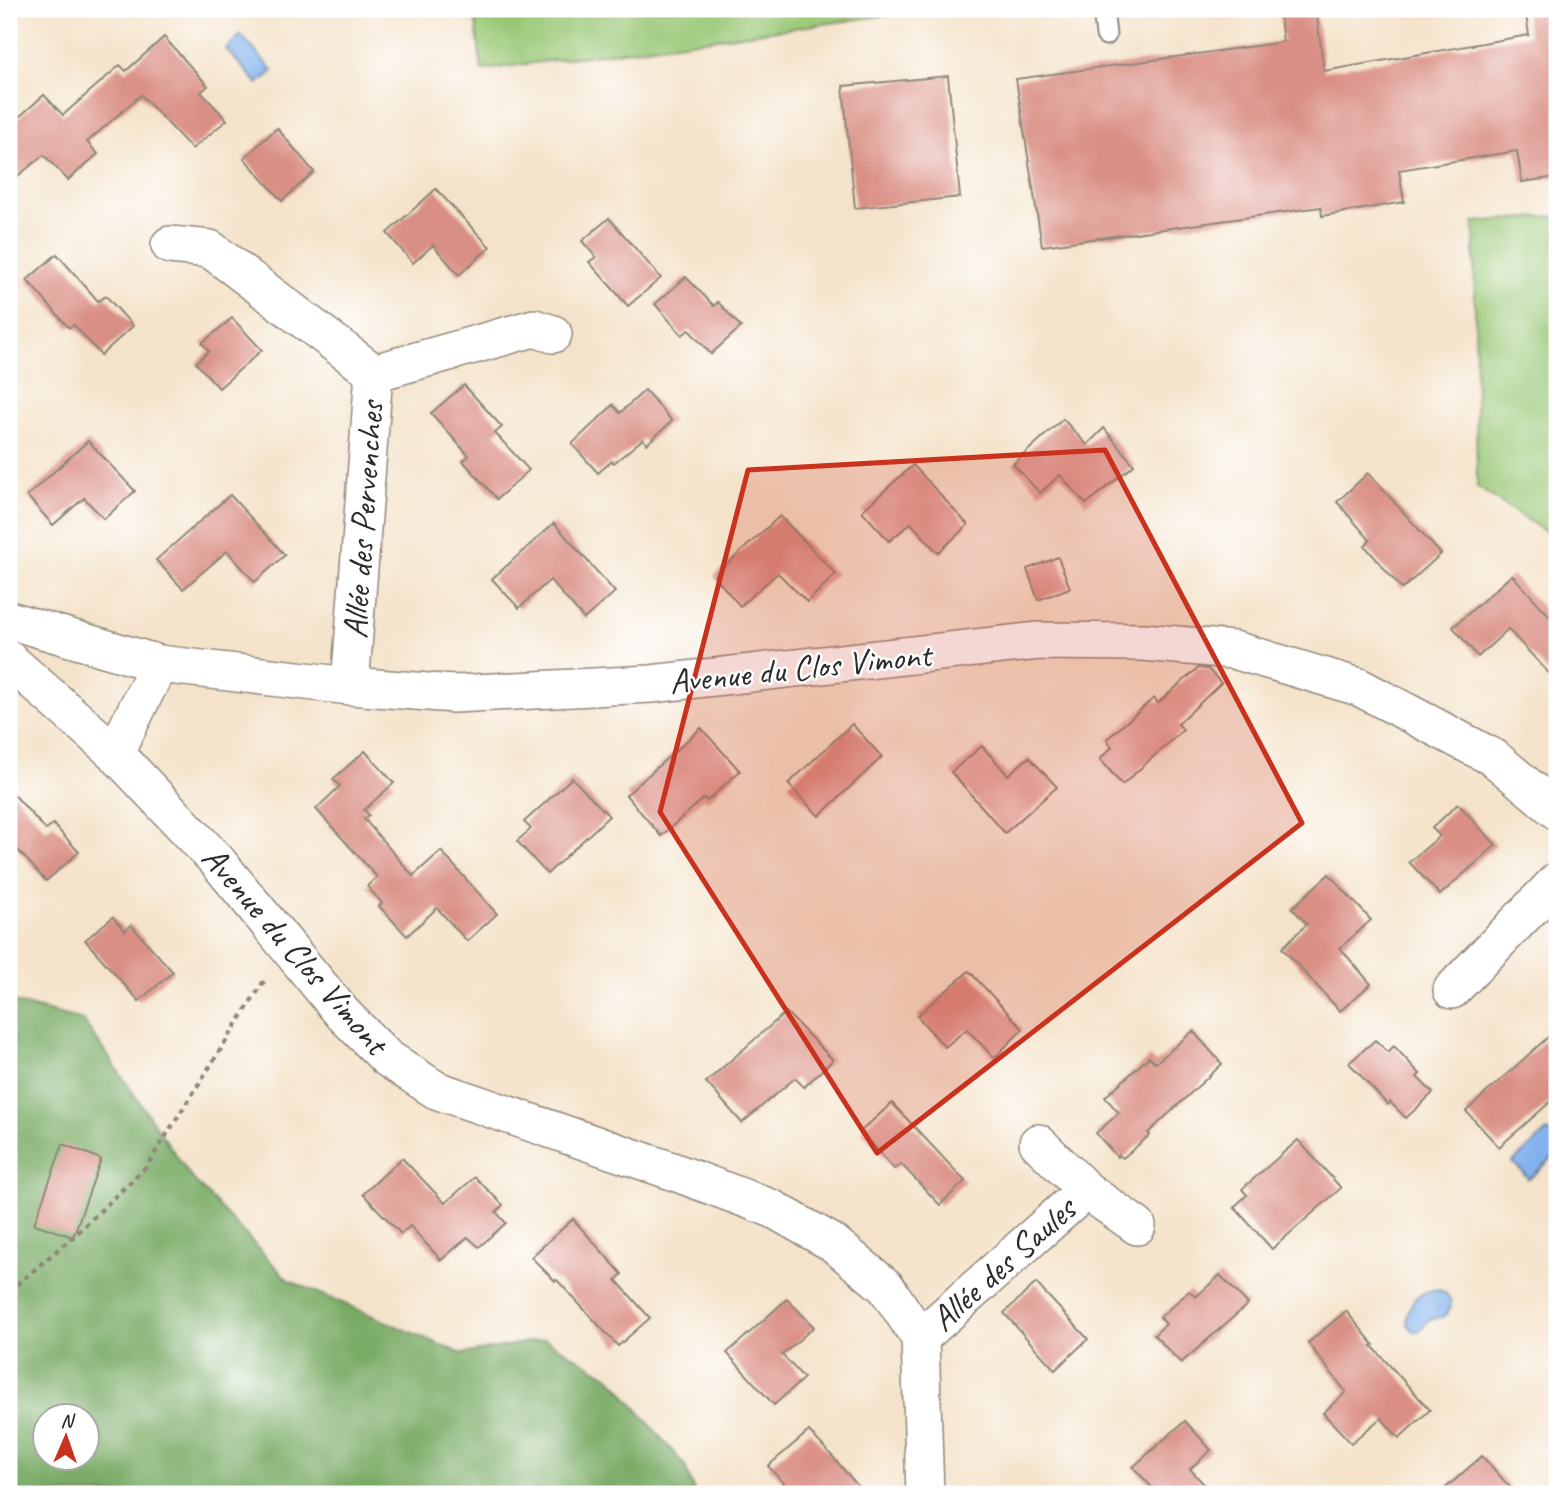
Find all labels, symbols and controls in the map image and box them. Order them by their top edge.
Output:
street label: Allée des Pervenches [332,397,394,640]
street label: Avenue du Clos Vimont [667,632,936,704]
street label: Avenue du Clos Vimont [192,836,400,1066]
street label: Allée des Saules [921,1185,1087,1341]
north arrow [32,1402,102,1472]
text: N [60,1409,76,1433]

